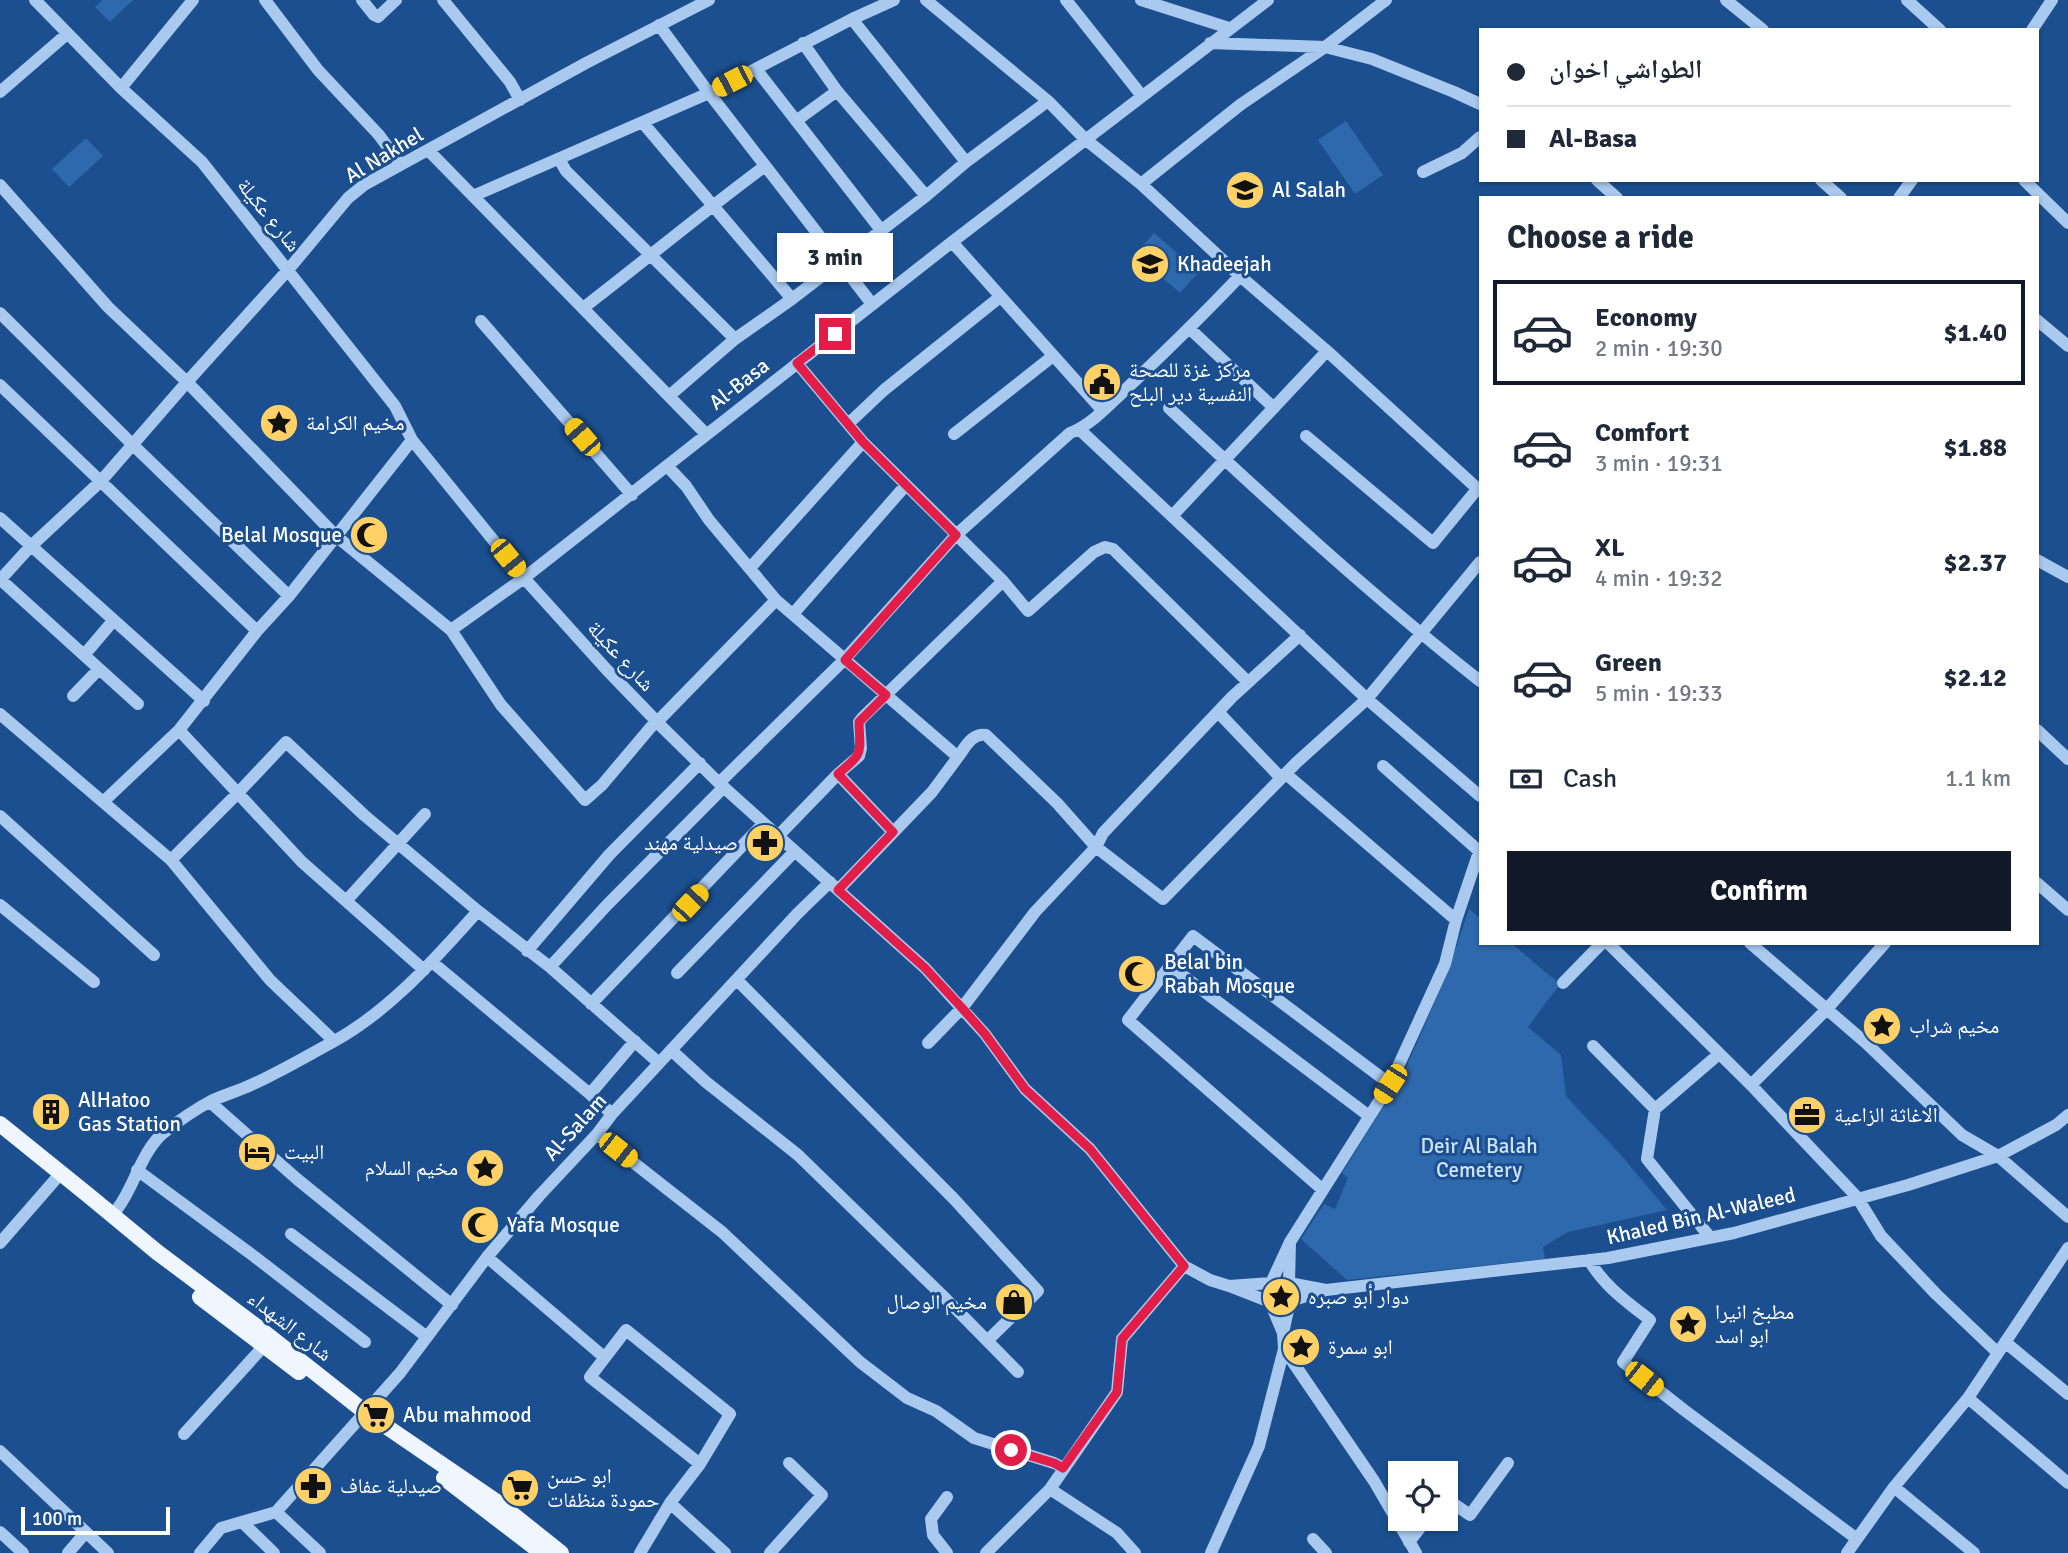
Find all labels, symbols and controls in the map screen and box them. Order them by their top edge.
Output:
text: الطواشي اخوان [1549,54,1702,86]
car [709,62,756,100]
street label: Al Nakhel [340,121,428,189]
text: Al-Basa [1549,123,1637,155]
school or university icon: Al Salah [1224,169,1266,211]
street label: شارع عكيلة [232,173,306,257]
place label: Al Salah [1272,177,1346,203]
text: Choose a ride [1507,218,1694,257]
callout: 3 min [777,232,893,282]
text: 3 min [807,243,863,272]
school or university icon: Khadeejah [1129,243,1171,285]
place label: Khadeejah [1177,251,1272,277]
icon: car [1511,301,1574,364]
text: Economy [1595,302,1697,334]
text: $1.40 [1943,317,2007,349]
route end [819,318,851,350]
text: 2 min · 19:30 [1595,334,1723,363]
street label: Al-Basa [704,352,774,416]
place label: مركز غزة للصحة النفسية دير البلح [1129,357,1252,407]
public building icon: مركز غزة للصحة النفسية دير البلح [1081,361,1123,403]
place icon: مخيم الكرامة [258,402,300,444]
place label: مخيم الكرامة [306,410,404,437]
car [561,414,604,460]
icon: car [1511,416,1574,479]
text: Comfort [1595,417,1689,449]
text: $1.88 [1943,432,2007,464]
text: 3 min · 19:31 [1595,449,1723,478]
mosque icon: Belal Mosque [348,514,390,556]
place label: Belal Mosque [221,522,342,548]
icon: car [1511,531,1574,594]
text: XL [1595,532,1625,564]
car [487,535,530,581]
text: $2.37 [1943,547,2007,579]
text: 4 min · 19:32 [1595,564,1723,593]
street label: شارع عكيلة [582,615,660,697]
icon: car [1511,646,1574,709]
text: Green [1595,647,1662,679]
text: $2.12 [1943,662,2007,694]
text: 5 min · 19:33 [1595,679,1723,708]
icon: cash [1507,760,1545,798]
text: Cash [1563,763,1617,795]
text: 1.1 km [1945,764,2011,793]
pharmacy icon: صيدلية مهند [744,822,786,864]
place label: صيدلية مهند [644,830,738,856]
button: Confirm [1507,851,2011,931]
car [668,880,713,926]
place label: Belal bin Rabah Mosque [1164,949,1295,999]
mosque icon: Belal bin Rabah Mosque [1116,953,1158,995]
place icon: مخيم شراب [1861,1005,1903,1047]
place label: مخيم شراب [1909,1013,1999,1040]
car [1370,1061,1411,1107]
place label: AlHatoo Gas Station [78,1087,181,1137]
street label: Al-Salam [538,1088,612,1166]
building icon: AlHatoo Gas Station [30,1091,72,1133]
office icon: الاغاثة الزاعية [1786,1094,1828,1136]
place label: الاغاثة الزاعية [1834,1102,1938,1128]
car [595,1129,642,1171]
hotel icon: البيت [236,1131,278,1173]
park label: Deir Al Balah Cemetery [1420,1133,1538,1183]
place label: البيت [284,1139,324,1165]
place icon: مخيم السلام [464,1147,506,1189]
place label: مخيم السلام [365,1155,458,1182]
street label: Khaled Bin Al-Waleed [1604,1182,1798,1250]
mosque icon: Yafa Mosque [459,1204,501,1246]
place label: Yafa Mosque [507,1212,620,1238]
place icon: دوار أبو صبره [1260,1276,1302,1318]
shop icon: مخيم الوصال [993,1281,1035,1323]
place label: دوار أبو صبره [1308,1284,1409,1310]
street label: شارع الشهداء [243,1285,337,1367]
place label: مخيم الوصال [887,1289,987,1316]
place label: مطبخ انيرا ابو اسد [1715,1299,1794,1349]
place icon: مطبخ انيرا ابو اسد [1667,1303,1709,1345]
place icon: ابو سمرة [1280,1326,1322,1368]
place label: ابو سمرة [1328,1334,1393,1360]
car [1621,1358,1668,1400]
supermarket icon: Abu mahmood [355,1394,397,1436]
place label: Abu mahmood [403,1402,532,1428]
route start [995,1434,1027,1466]
map controls [1388,1461,1458,1531]
button: locate [1388,1461,1458,1531]
place label: ابو حسن حمودة منظفات [547,1463,659,1513]
pharmacy icon: صيدلية عفاف [292,1465,334,1507]
supermarket icon: ابو حسن حمودة منظفات [499,1467,541,1509]
place label: صيدلية عفاف [340,1473,442,1499]
scale bar [21,1504,170,1536]
text: 100 m [32,1507,82,1531]

